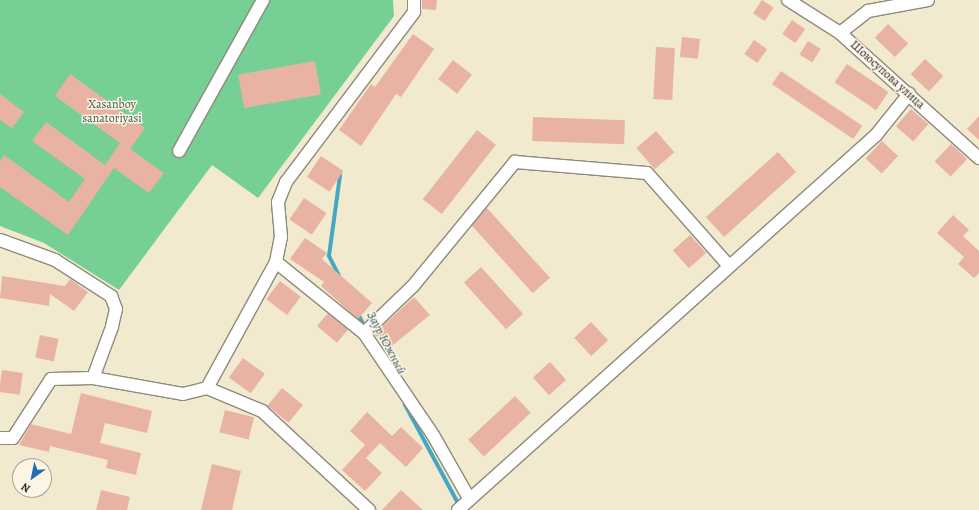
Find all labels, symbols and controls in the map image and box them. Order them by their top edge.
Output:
street label: Шоюсупова улица [847,38,927,112]
park label: Xasanboy sanatoriyasi [82,98,142,126]
water label: Заур Южный [363,309,409,377]
north arrow [12,458,52,498]
text: N [18,479,33,496]

